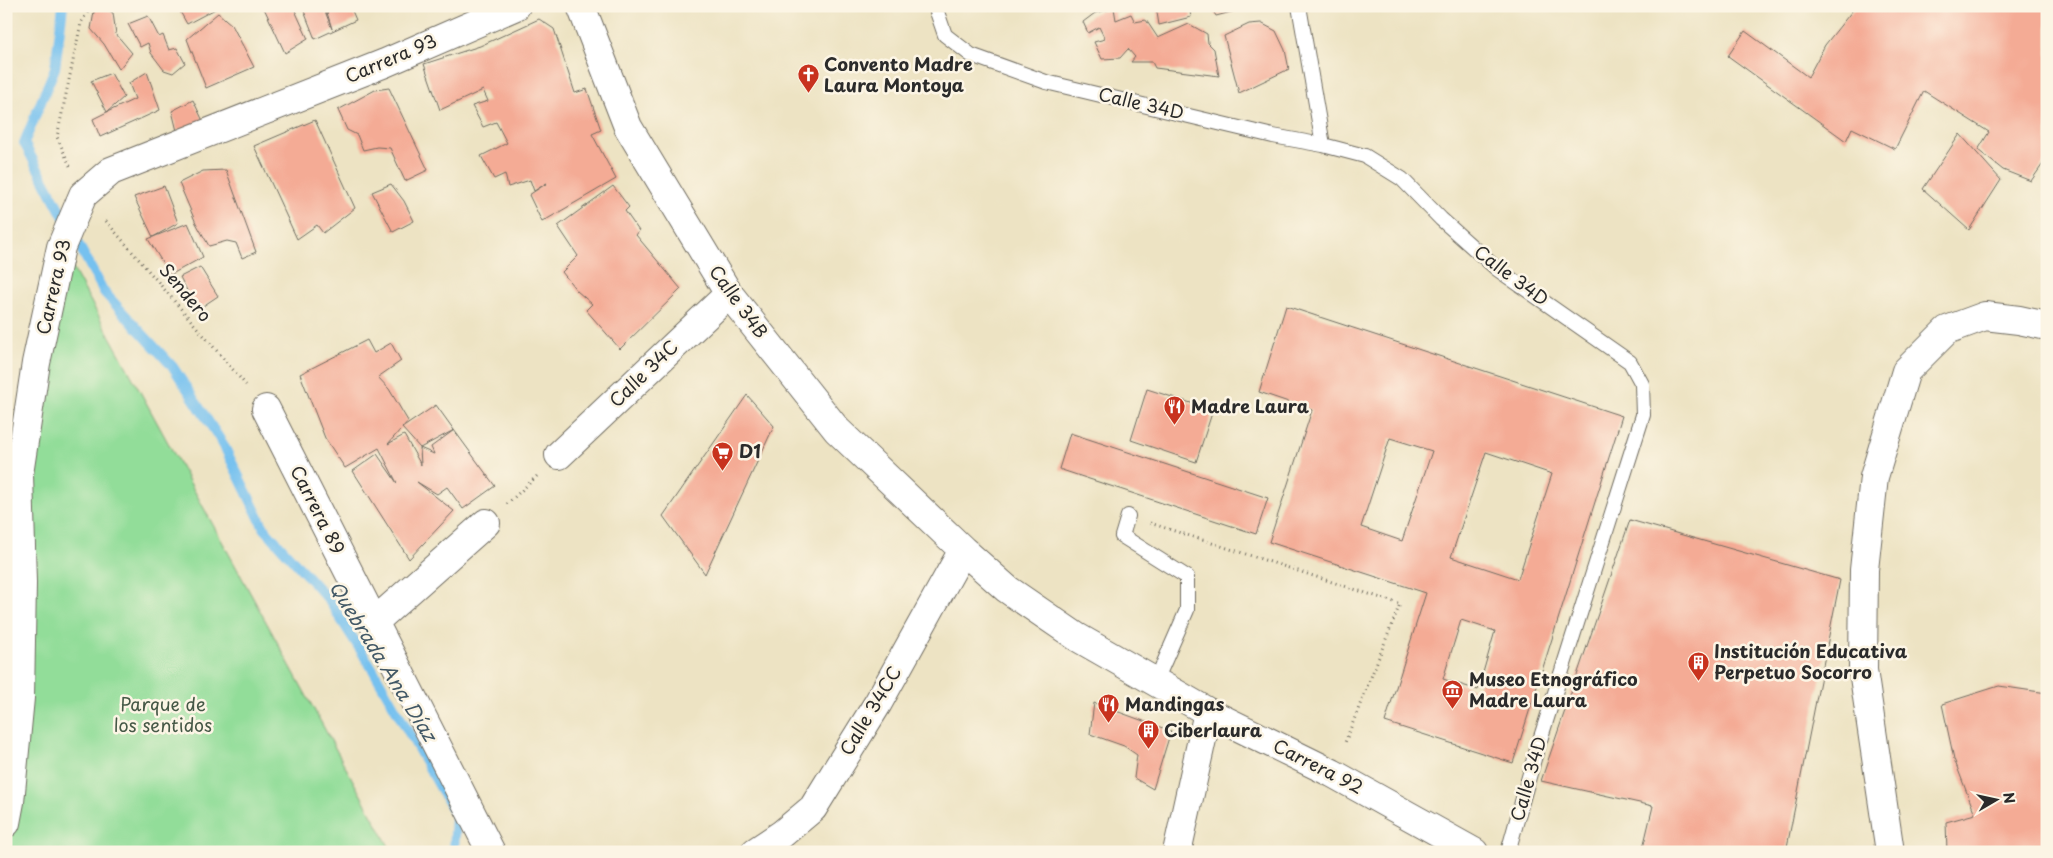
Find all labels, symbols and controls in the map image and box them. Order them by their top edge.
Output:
street label: Carrera 93 [340,26,440,89]
place label: Convento Madre Laura Montoya [824,50,973,98]
church icon: Convento Madre Laura Montoya [796,63,820,94]
street label: Calle 34D [1096,80,1187,125]
street label: Carrera 93 [28,236,77,337]
street label: Calle 34D [1469,238,1555,312]
street label: Sendero [154,257,219,327]
street label: Calle 34B [703,259,775,343]
street label: Calle 34C [602,333,684,413]
place label: Madre Laura [1191,392,1310,419]
restaurant icon: Madre Laura [1163,395,1187,426]
place label: D1 [739,437,761,464]
supermarket icon: D1 [711,440,735,471]
street label: Carrera 89 [284,460,352,558]
water label: Quebrada Ana Díaz [323,575,446,748]
place label: Institución Educativa Perpetuo Socorro [1714,637,1908,685]
building icon: Institución Educativa Perpetuo Socorro [1686,650,1710,681]
street label: Calle 34CC [832,660,907,760]
place label: Museo Etnográfico Madre Laura [1469,665,1638,713]
museum icon: Museo Etnográfico Madre Laura [1441,678,1465,709]
park label: Parque de los sentidos [114,690,212,738]
place label: Mandingas [1125,690,1225,717]
restaurant icon: Mandingas [1097,693,1121,724]
place label: Ciberlaura [1164,716,1263,743]
building icon: Ciberlaura [1136,719,1160,750]
street label: Carrera 92 [1269,731,1368,800]
street label: Calle 34D [1503,733,1553,824]
north arrow [1970,776,2020,826]
text: N [1998,791,2021,805]

